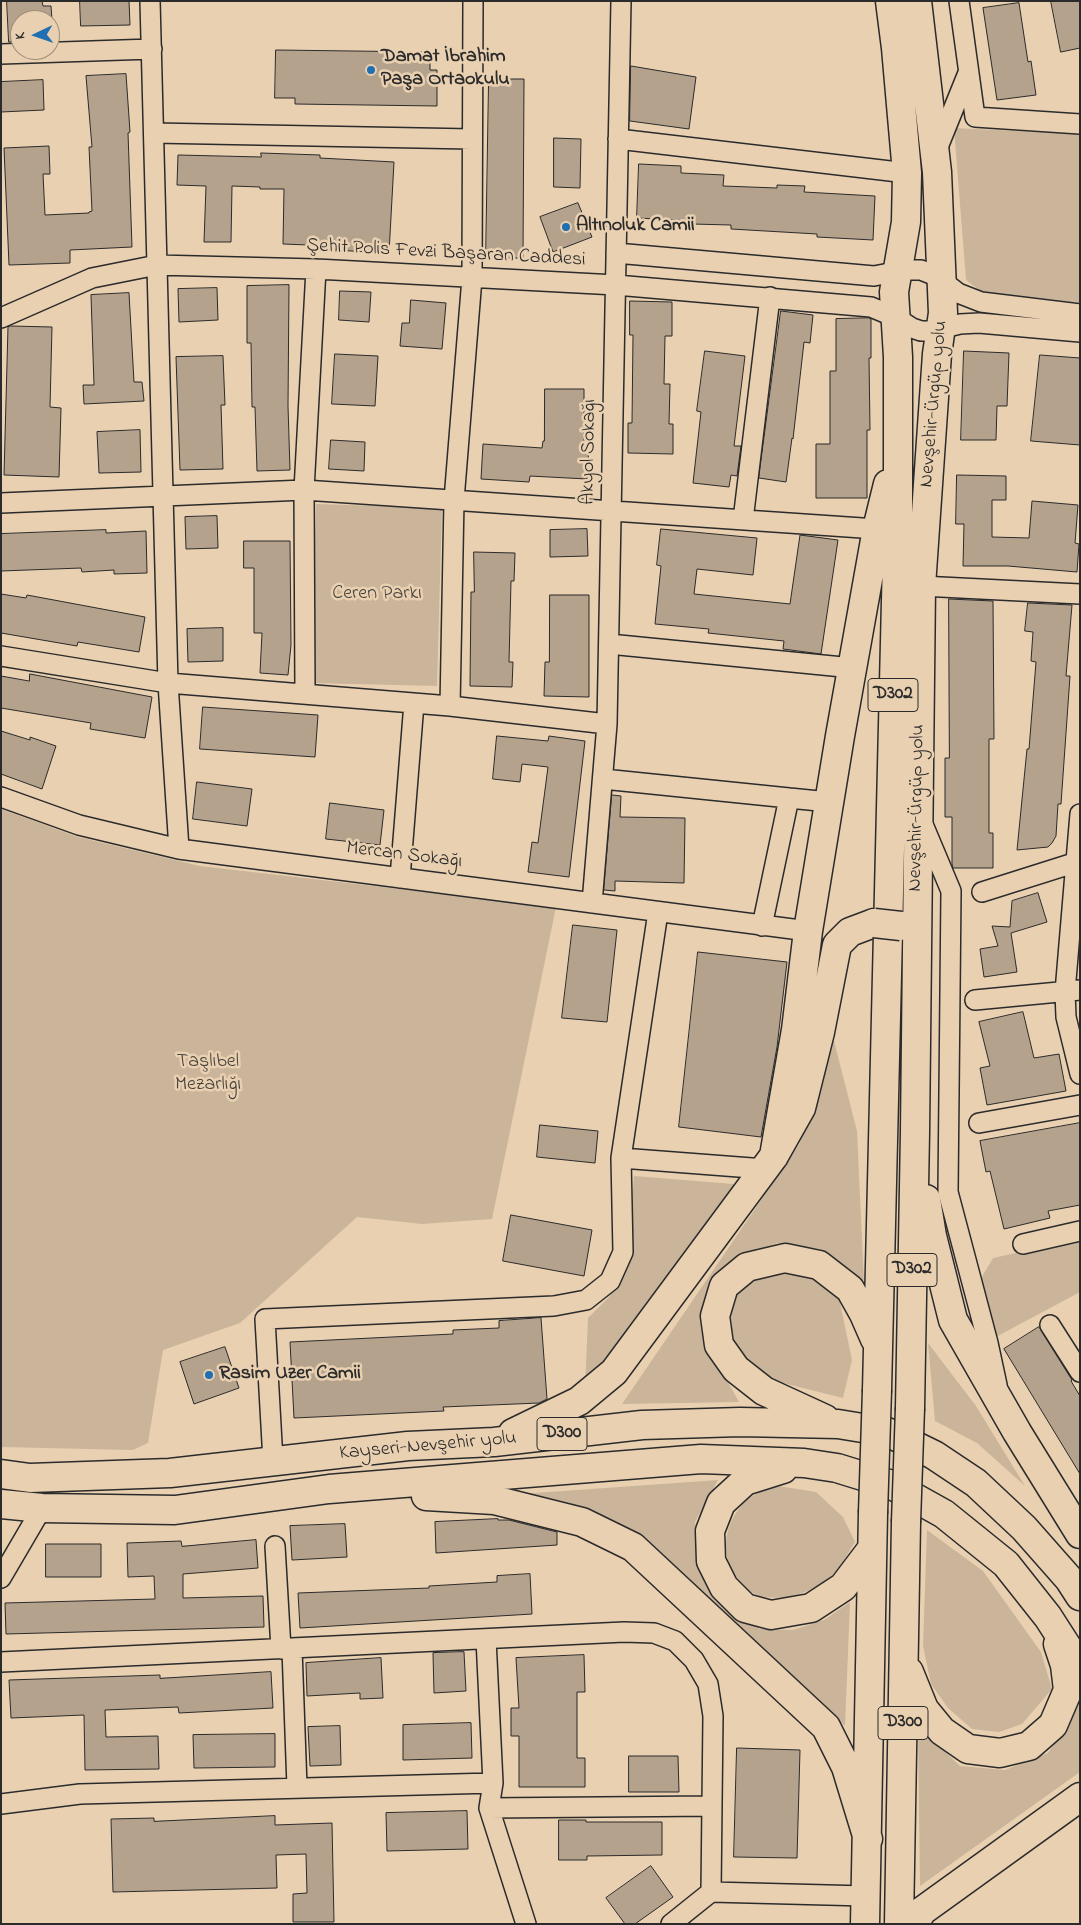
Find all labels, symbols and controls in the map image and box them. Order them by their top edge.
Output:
north arrow [10,10,60,60]
text: K [10,32,31,40]
place label: Damat İbrahim Paşa Ortaokulu [381,46,510,93]
marker: Damat İbrahim Paşa Ortaokulu [365,64,377,76]
place label: Altınoluk Camii [576,215,695,239]
marker: Altınoluk Camii [560,221,572,233]
street label: Şehit Polis Fevzi Başaran Caddesi [306,235,586,273]
street label: Nevşehir-Ürgüp yolu [916,320,954,488]
street label: Akyol Sokağı [577,399,603,505]
park label: Ceren Parkı [332,583,422,607]
road number: D302 [868,678,918,712]
street label: Nevşehir-Ürgüp yolu [905,724,931,892]
street label: Mercan Sokağı [345,837,463,875]
park label: Taşlıbel Mezarlığı [175,1051,241,1098]
road number: D302 [887,1254,937,1286]
place label: Rasim Uzer Camii [219,1363,361,1387]
marker: Rasim Uzer Camii [203,1369,215,1381]
road number: D300 [537,1418,587,1450]
street label: Kayseri-Nevşehir yolu [338,1427,518,1467]
road number: D300 [878,1706,928,1740]

